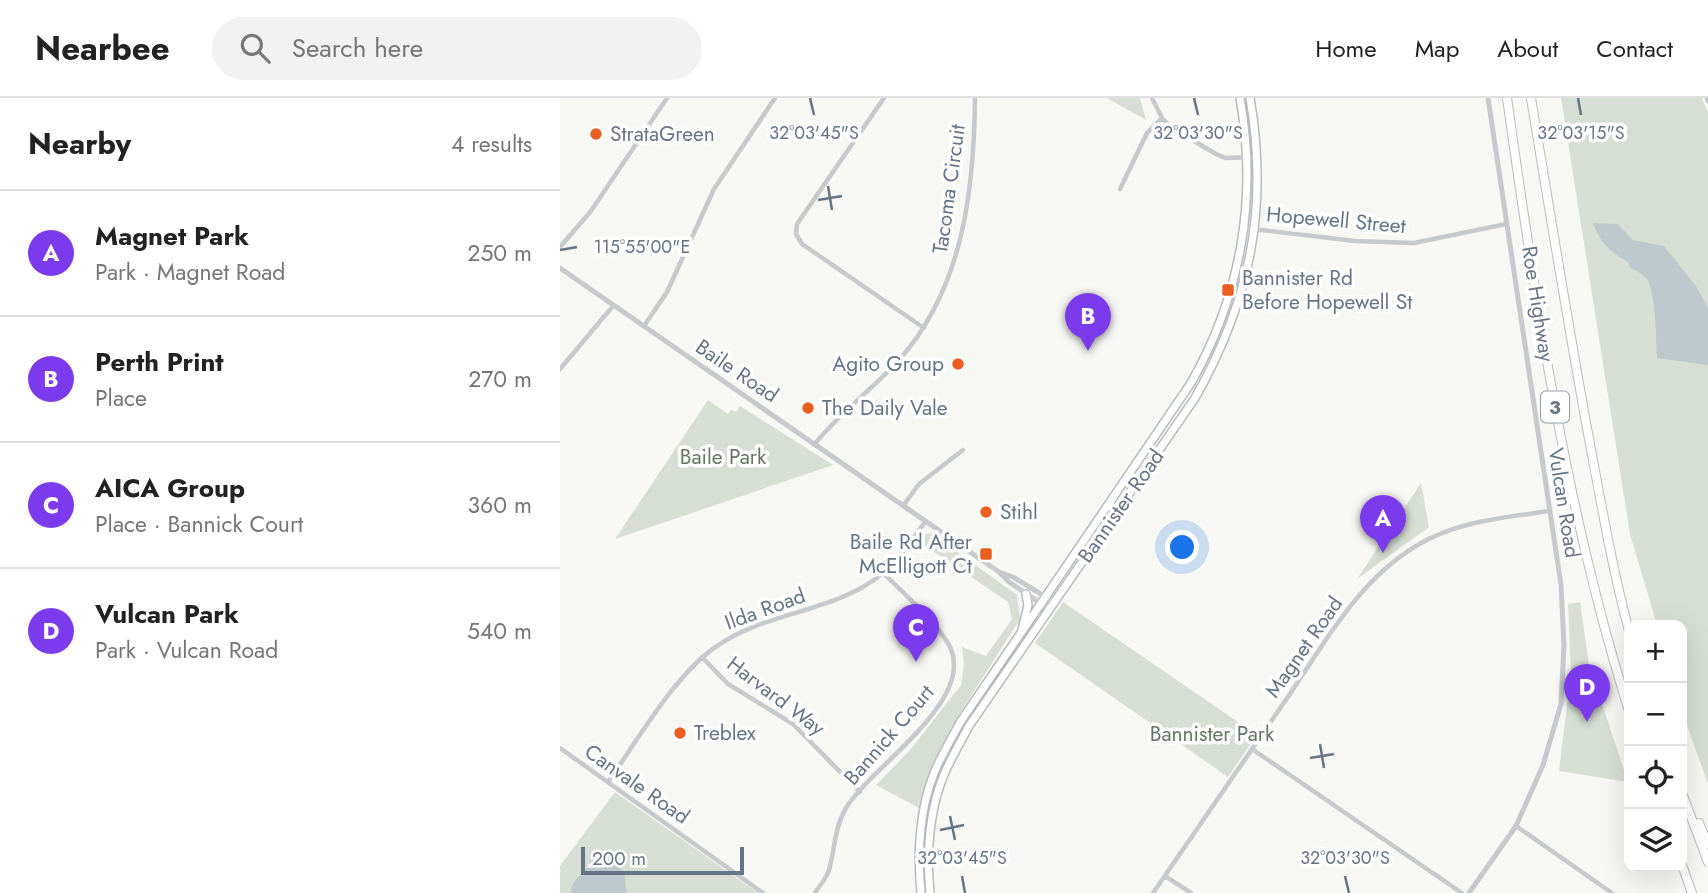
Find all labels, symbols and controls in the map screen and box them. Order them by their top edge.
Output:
search box [212,17,702,80]
text: Nearbee [35,25,170,72]
icon: search [236,29,274,67]
text: Search here [292,29,423,67]
text: Home [1315,31,1377,66]
text: Map [1415,31,1459,66]
text: About [1497,31,1558,66]
text: Contact [1596,31,1673,66]
place label: StrataGreen [610,119,715,149]
text: 32°03'45"S [769,120,859,146]
text: 32°03'30"S [1153,120,1243,146]
text: 32°03'15"S [1537,120,1625,146]
text: Nearby [28,122,131,165]
street label: Tacoma Circuit [925,122,973,256]
marker: StrataGreen [588,126,604,142]
text: 4 results [451,127,532,161]
street label: Hopewell Street [1265,199,1407,241]
text: Magnet Park [95,217,249,255]
text: 115°55'00"E [594,234,690,260]
text: A [43,236,59,270]
text: 250 m [467,236,532,270]
street label: Roe Highway [1514,244,1562,365]
text: Park · Magnet Road [95,255,285,289]
place label: Bannister Rd Before Hopewell St [1242,263,1412,317]
marker: Bannister Rd Before Hopewell St [1220,282,1236,298]
pin: B [1065,293,1111,351]
street label: Baile Road [689,332,785,410]
text: Perth Print [95,343,224,381]
place label: Agito Group [832,349,944,379]
marker: Agito Group [950,356,966,372]
text: B [43,362,59,396]
text: 270 m [468,362,532,396]
text: Place [95,381,147,415]
road number: 3 [1541,392,1569,422]
place label: The Daily Vale [822,393,948,423]
marker: The Daily Vale [800,400,816,416]
park label: Baile Park [680,442,767,472]
street label: Bannister Road [1071,443,1171,569]
street label: Vulcan Road [1541,446,1587,560]
text: AICA Group [95,469,245,507]
text: C [43,488,59,522]
text: 360 m [468,488,532,522]
pin: A [1360,495,1406,553]
place label: Stihl [1000,497,1038,527]
marker: Stihl [978,504,994,520]
text: Place · Bannick Court [95,507,303,541]
place label: Baile Rd After McElligott Ct [850,527,973,581]
your location [1165,530,1199,564]
marker: Baile Rd After McElligott Ct [978,546,994,562]
street label: Ilda Road [721,581,809,637]
street label: Magnet Road [1258,590,1350,704]
text: Vulcan Park [95,595,239,633]
pin: C [893,604,939,662]
text: D [43,614,59,648]
text: 540 m [467,614,532,648]
map controls [1624,620,1687,872]
button: + [1624,620,1687,683]
text: Park · Vulcan Road [95,633,278,667]
street label: Harvard Way [721,649,832,743]
pin: D [1564,664,1610,722]
street label: Bannick Court [837,678,941,792]
button: − [1624,683,1687,746]
place label: Treblex [694,718,756,748]
park label: Bannister Park [1150,719,1275,749]
marker: Treblex [672,725,688,741]
street label: Canvale Road [578,737,696,831]
button: locate [1624,746,1687,809]
button: layers [1624,809,1687,872]
scale bar [581,844,744,876]
text: 200 m [592,845,646,872]
text: 32°03'45"S [917,845,1007,871]
text: 32°03'30"S [1300,845,1390,871]

